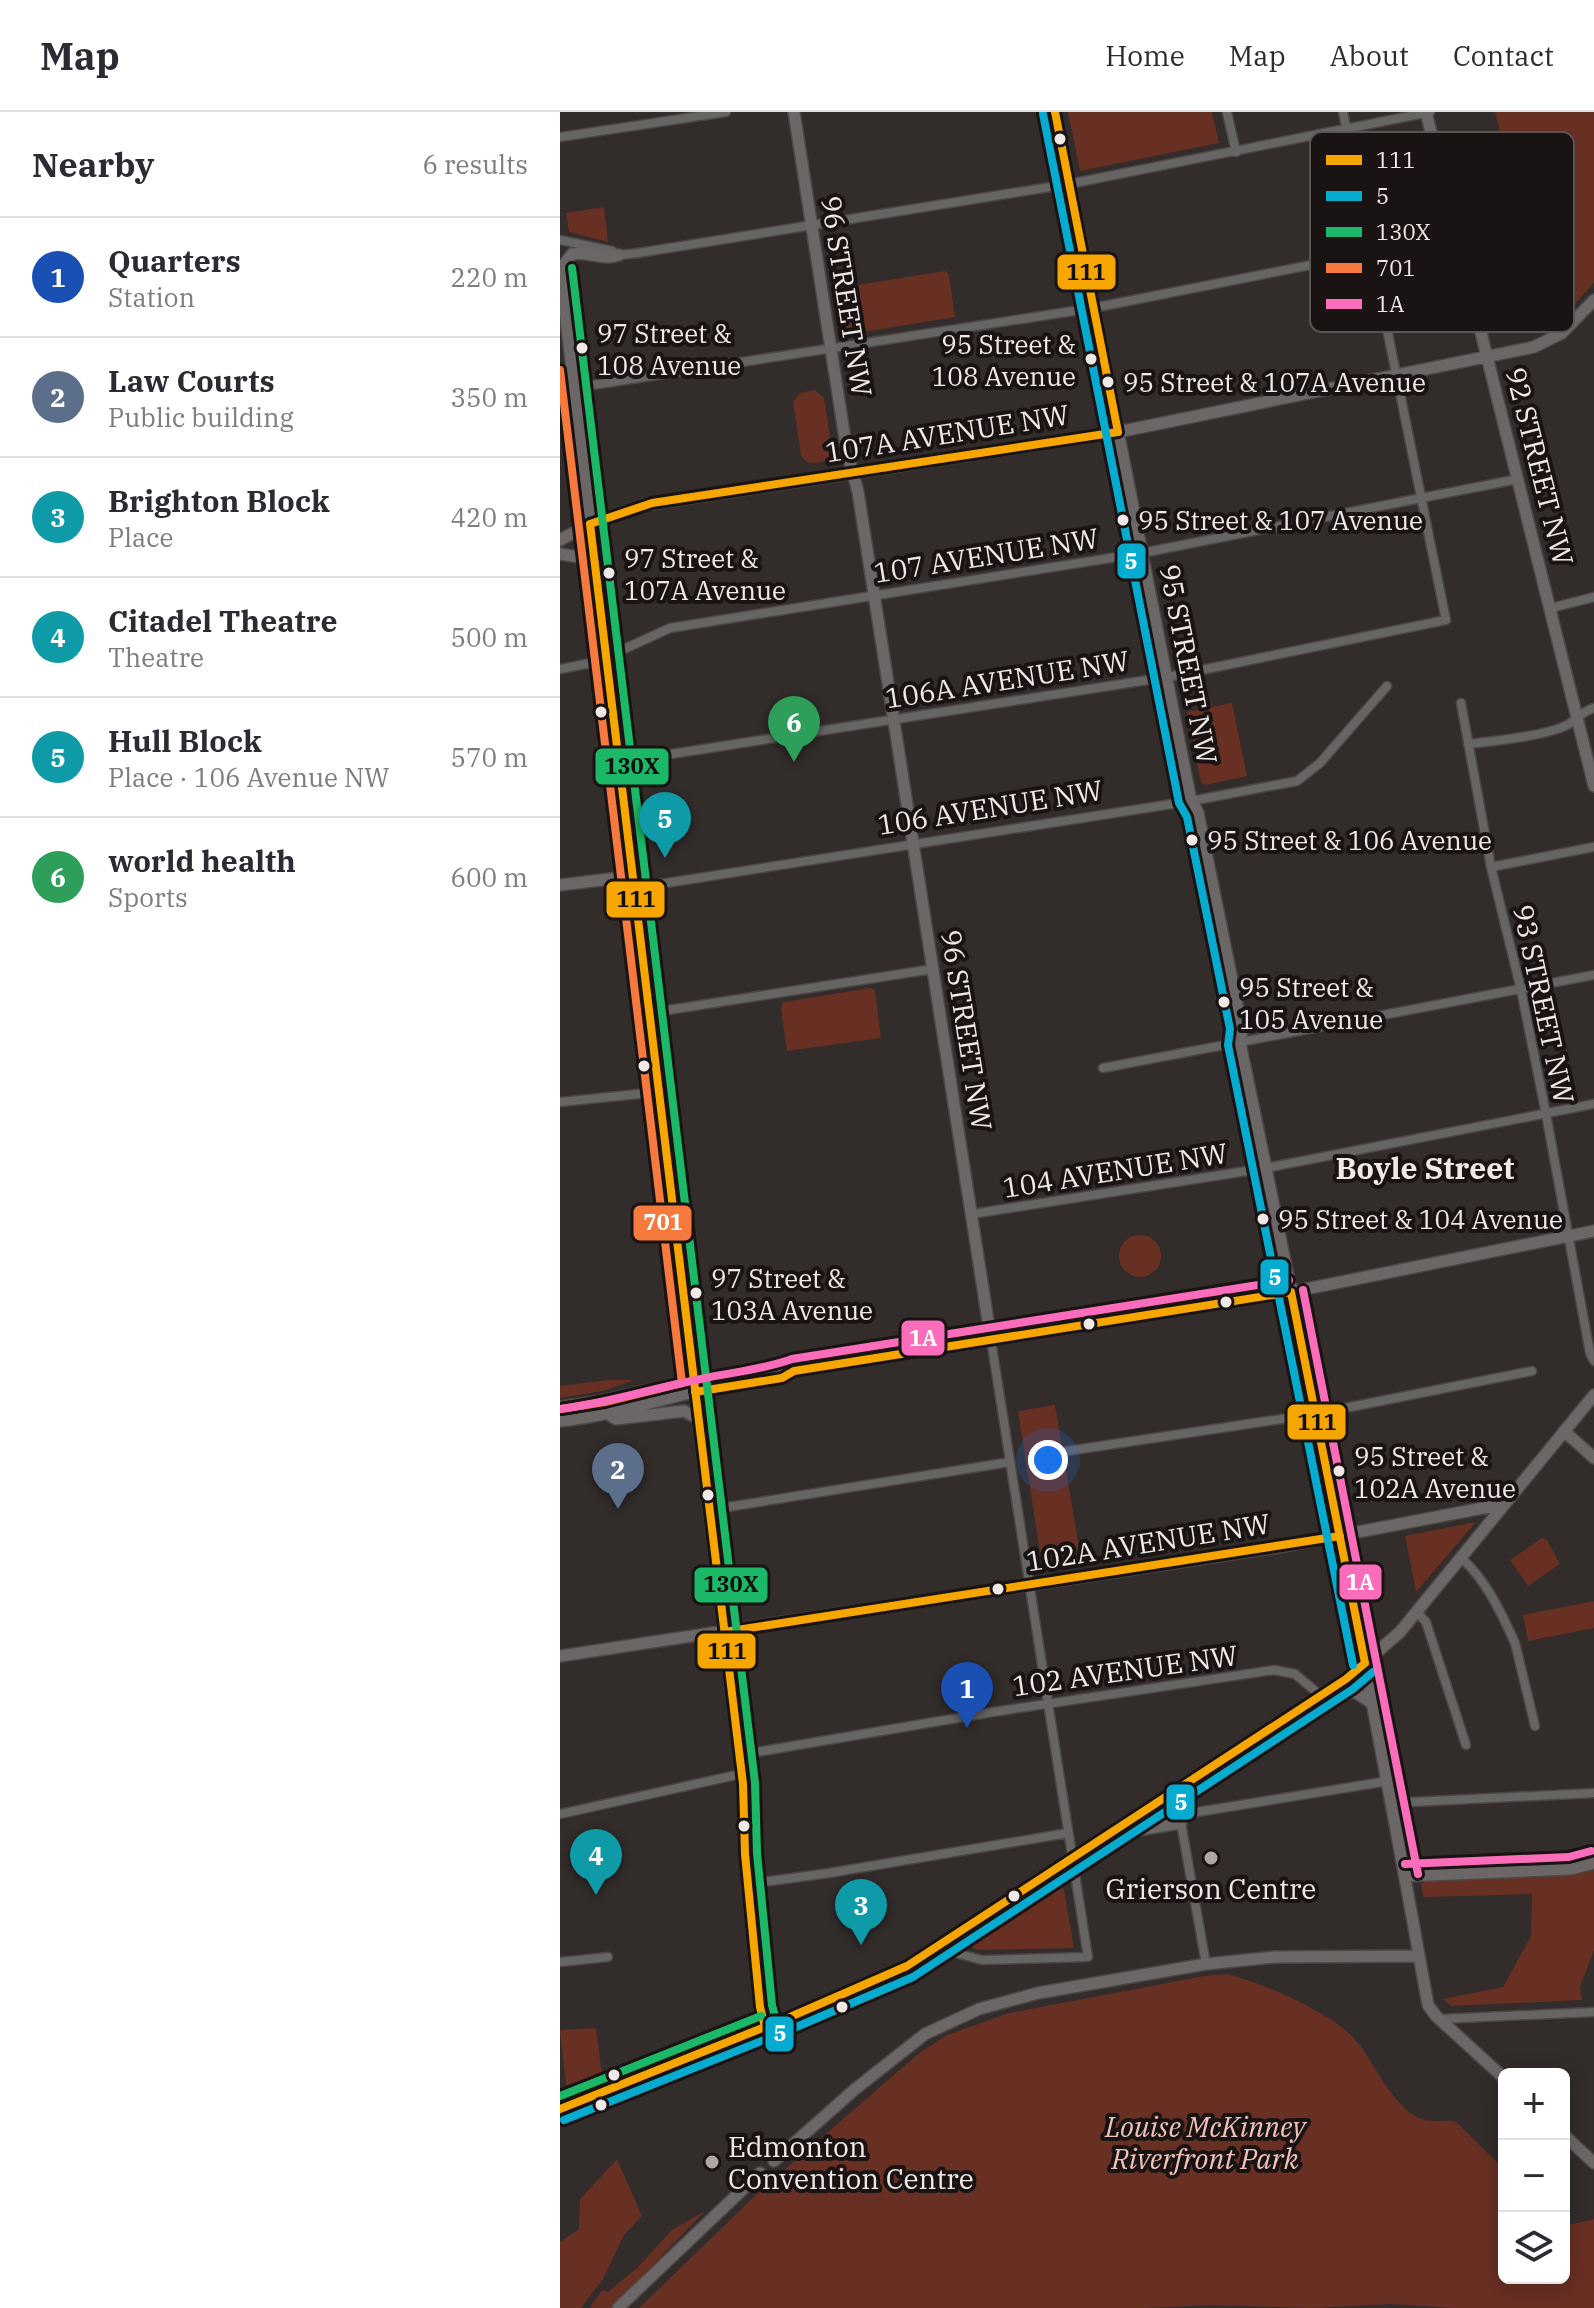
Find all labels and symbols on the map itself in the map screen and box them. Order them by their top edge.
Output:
unlabelled marker [1052,131,1068,147]
legend [1310,132,1574,332]
text: 111 [1376,145,1416,174]
text: 5 [1376,181,1389,210]
street label: 96 STREET NW [813,193,881,399]
text: 130X [1376,217,1431,246]
line badge: 111 [1056,253,1117,291]
text: 701 [1376,253,1416,282]
text: 111 [1066,257,1106,286]
text: 1A [1376,289,1404,318]
place label: 97 Street & 108 Avenue [597,316,741,382]
place label: 95 Street & 108 Avenue [932,327,1076,393]
marker: 97 Street & 108 Avenue [574,340,590,356]
marker: 95 Street & 108 Avenue [1083,351,1099,367]
street label: 92 STREET NW [1498,363,1582,569]
place label: 95 Street & 107A Avenue [1123,365,1426,399]
marker: 95 Street & 107A Avenue [1100,374,1116,390]
street label: 107A AVENUE NW [823,395,1071,471]
place label: 95 Street & 107 Avenue [1138,503,1423,537]
marker: 95 Street & 107 Avenue [1115,512,1131,528]
street label: 107 AVENUE NW [871,519,1101,591]
place label: 97 Street & 107A Avenue [624,541,786,607]
line badge: 5 [1116,542,1147,580]
text: 5 [1124,546,1138,575]
street label: 95 STREET NW [1151,561,1227,767]
marker: 97 Street & 107A Avenue [601,565,617,581]
street label: 106A AVENUE NW [883,641,1131,717]
pin: 6 [768,696,820,762]
unlabelled marker [593,704,609,720]
line badge: 130X [594,747,670,786]
text: 130X [604,751,660,780]
street label: 106 AVENUE NW [875,771,1105,843]
pin: 5 [639,792,691,858]
place label: 95 Street & 106 Avenue [1207,823,1492,857]
marker: 95 Street & 106 Avenue [1184,832,1200,848]
line badge: 111 [605,880,666,919]
text: 111 [616,884,656,913]
street label: 93 STREET NW [1505,901,1583,1107]
street label: 96 STREET NW [933,927,1001,1133]
place label: 95 Street & 105 Avenue [1239,970,1383,1036]
marker: 95 Street & 105 Avenue [1216,994,1232,1010]
unlabelled marker [636,1058,652,1074]
street label: 104 AVENUE NW [1000,1134,1230,1206]
district label: Boyle Street [1336,1148,1514,1187]
place label: 95 Street & 104 Avenue [1278,1202,1563,1236]
line badge: 701 [632,1204,693,1242]
text: 701 [643,1207,683,1236]
marker: 95 Street & 104 Avenue [1255,1211,1271,1227]
line badge: 5 [1259,1258,1290,1296]
place label: 97 Street & 103A Avenue [711,1261,873,1327]
text: 5 [1268,1262,1282,1291]
marker: 97 Street & 103A Avenue [688,1285,704,1301]
unlabelled marker [1218,1294,1234,1310]
unlabelled marker [1081,1316,1097,1332]
line badge: 1A [900,1319,946,1357]
text: 1A [909,1323,938,1352]
line badge: 111 [1286,1403,1347,1441]
text: 111 [1297,1407,1337,1436]
place label: 95 Street & 102A Avenue [1354,1439,1516,1505]
your location [1028,1440,1068,1480]
pin: 2 [592,1443,644,1509]
marker: 95 Street & 102A Avenue [1331,1463,1347,1479]
unlabelled marker [700,1487,716,1503]
street label: 102A AVENUE NW [1024,1504,1272,1580]
line badge: 1A [1338,1563,1383,1601]
line badge: 130X [693,1566,769,1604]
text: 1A [1346,1567,1375,1596]
text: 130X [703,1569,759,1598]
unlabelled marker [990,1581,1006,1597]
line badge: 111 [696,1632,757,1670]
text: 111 [707,1636,747,1665]
street label: 102 AVENUE NW [1010,1636,1240,1704]
pin: 1 [941,1662,993,1728]
line badge: 5 [1165,1783,1196,1821]
text: 5 [1174,1787,1188,1816]
unlabelled marker [736,1818,752,1834]
pin: 4 [570,1829,622,1895]
marker: Grierson Centre [1202,1849,1220,1867]
place label: Grierson Centre [1106,1870,1316,1907]
pin: 3 [835,1879,887,1945]
unlabelled marker [1006,1888,1022,1904]
unlabelled marker [834,1999,850,2015]
line badge: 5 [764,2015,795,2053]
text: 5 [773,2018,787,2047]
unlabelled marker [606,2067,622,2083]
unlabelled marker [593,2097,609,2113]
park label: Louise McKinney Riverfront Park [1104,2108,1307,2177]
place label: Edmonton Convention Centre [728,2128,974,2197]
marker: Edmonton Convention Centre [703,2153,721,2171]

